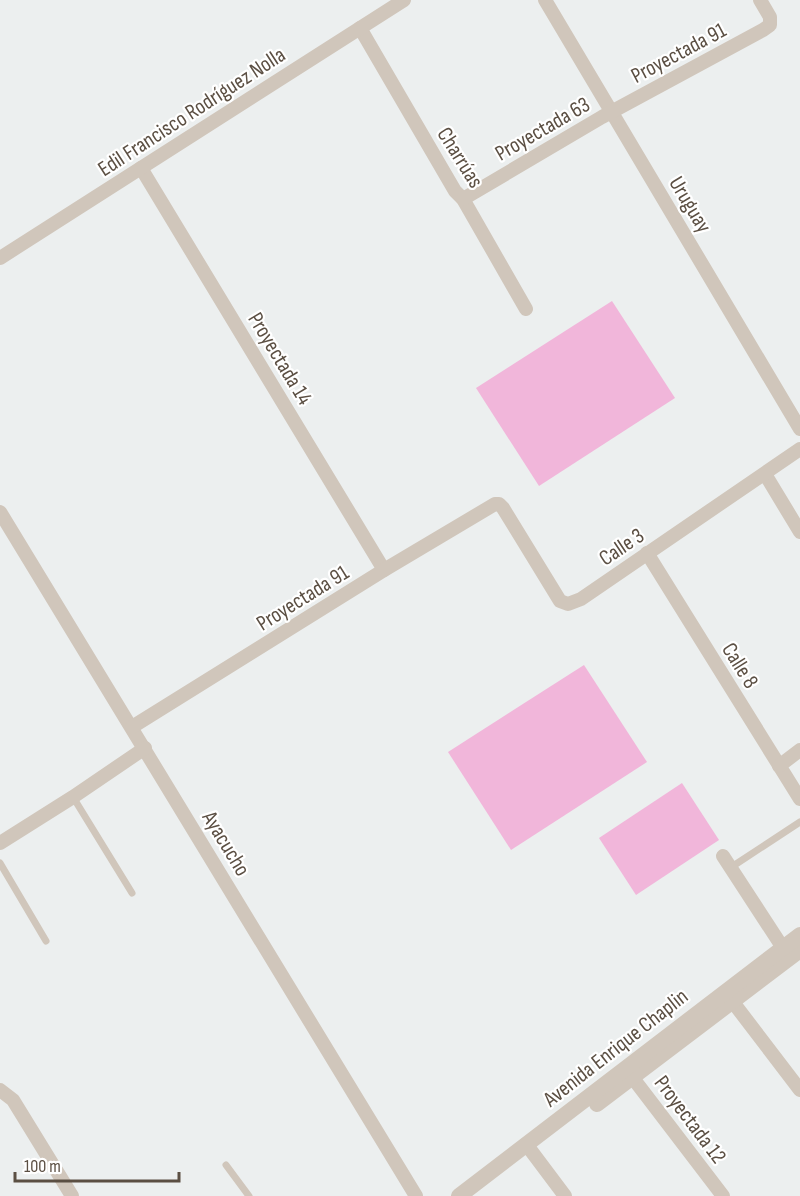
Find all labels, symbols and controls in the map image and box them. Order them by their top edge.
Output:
street label: Proyectada 91 [627,17,731,90]
street label: Edil Francisco Rodríguez Nolla [93,42,291,183]
street label: Proyectada 63 [490,91,595,167]
street label: Charrúas [431,122,489,193]
street label: Uruguay [662,172,717,238]
street label: Proyectada 14 [242,308,318,410]
street label: Calle 3 [594,522,649,572]
street label: Proyectada 91 [252,559,354,637]
street label: Calle 8 [715,638,764,694]
street label: Ayacucho [195,805,256,881]
street label: Avenida Enrique Chaplin [537,983,694,1114]
street label: Proyectada 12 [648,1071,732,1169]
scale bar [15,1145,178,1183]
text: 100 m [24,1156,61,1177]

